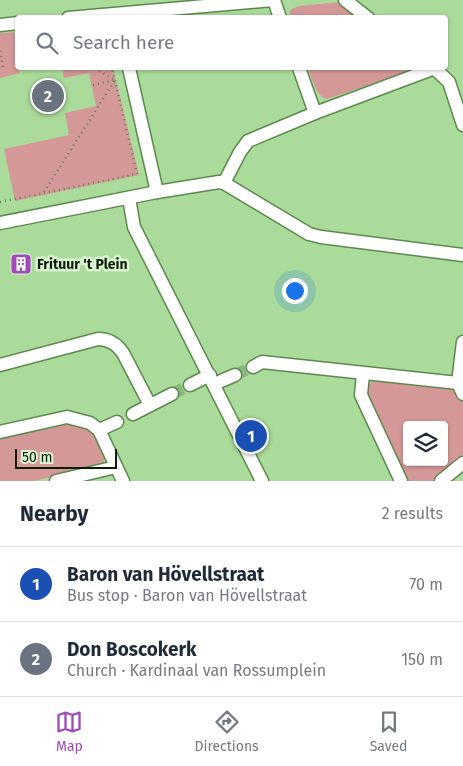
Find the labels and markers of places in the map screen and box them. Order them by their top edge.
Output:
pin: 2 [32,77,64,115]
building icon: Frituur 't Plein [9,252,33,276]
place label: Frituur 't Plein [37,256,128,273]
pin: 1 [235,417,267,455]

